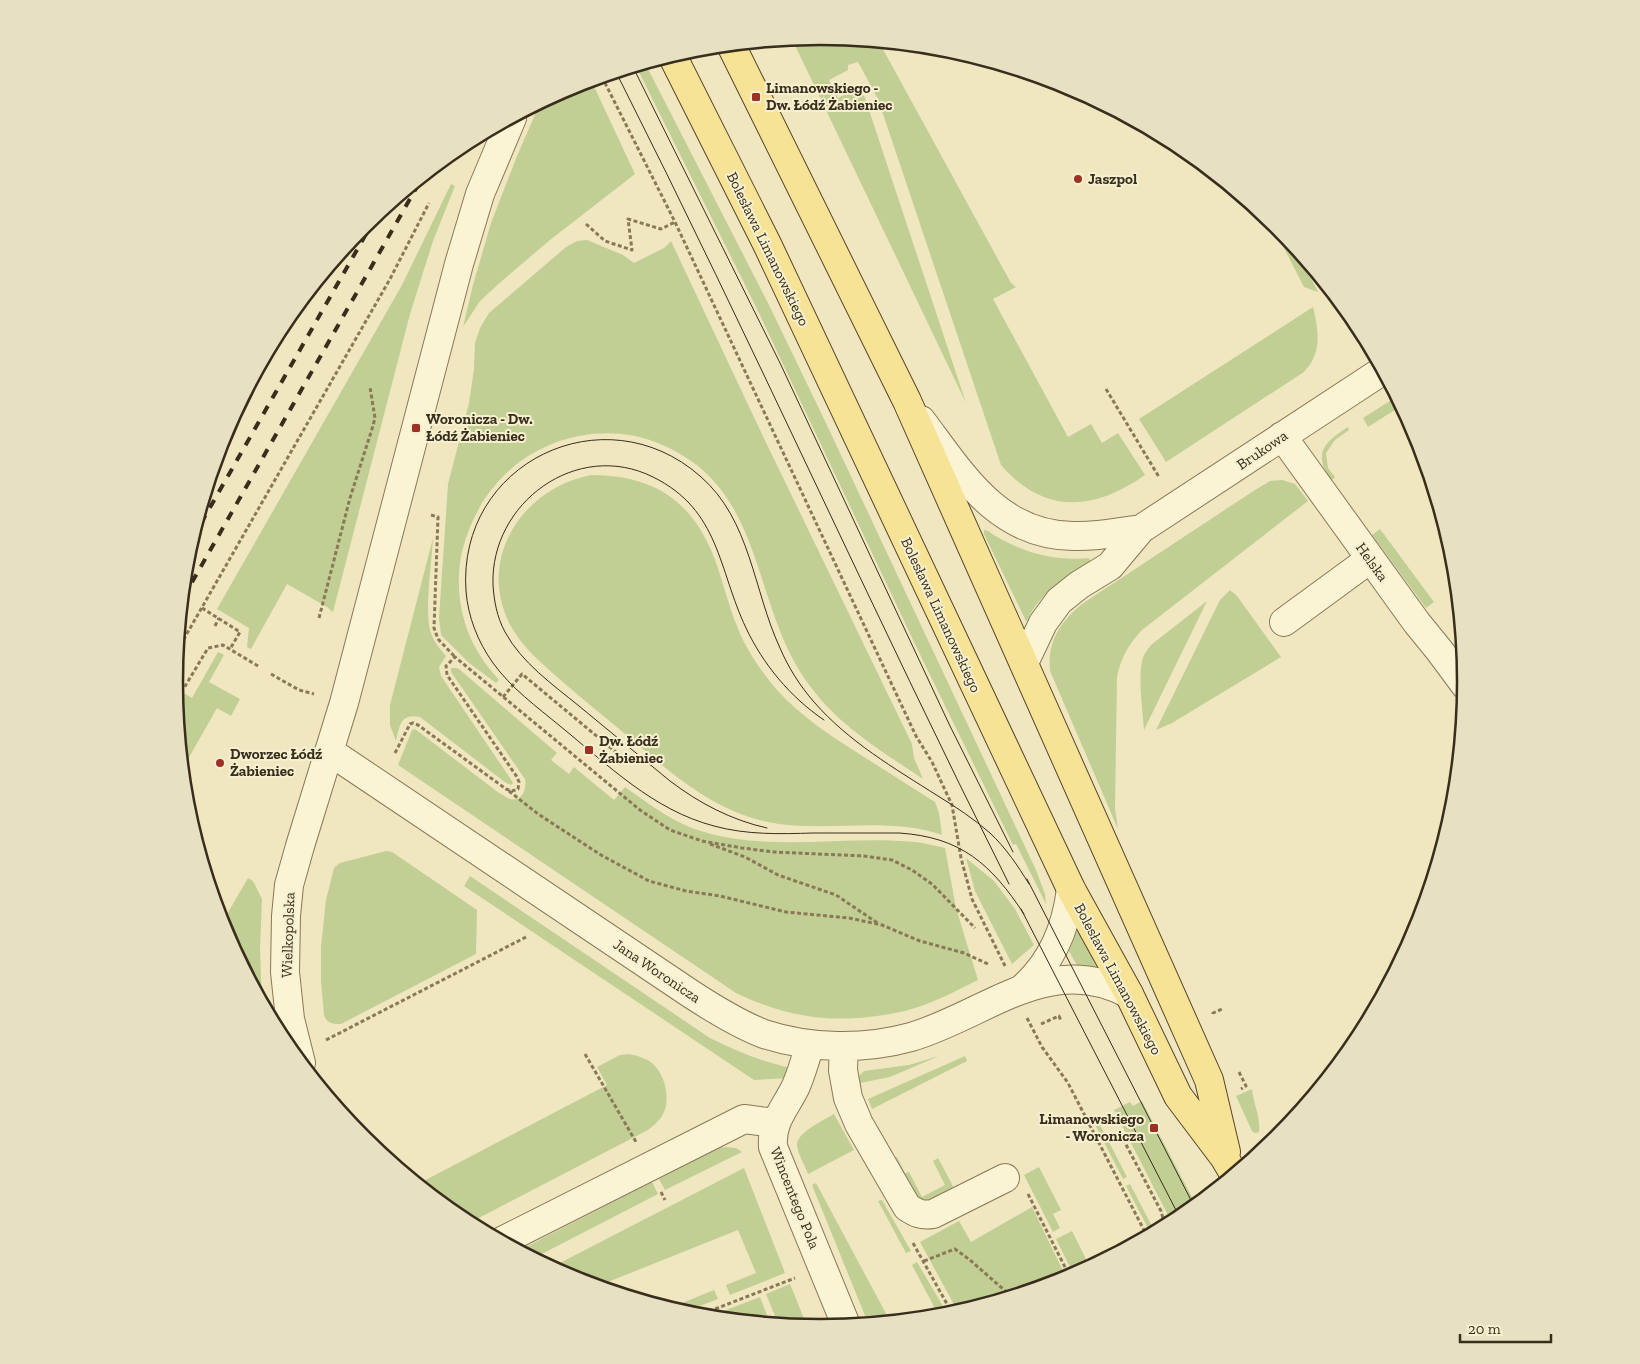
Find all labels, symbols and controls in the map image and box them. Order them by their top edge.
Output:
place label: Limanowskiego - Dw. Łódź Żabieniec [766,79,892,114]
marker: Limanowskiego - Dw. Łódź Żabieniec [750,91,762,103]
street label: Bolesława Limanowskiego [723,169,813,329]
place label: Jaszpol [1088,170,1137,188]
marker: Jaszpol [1072,173,1084,185]
place label: Woronicza - Dw. Łódź Żabieniec [426,410,533,445]
marker: Woronicza - Dw. Łódź Żabieniec [410,422,422,434]
street label: Brukowa [1233,426,1291,474]
street label: Bolesława Limanowskiego [897,535,985,696]
street label: Helska [1352,539,1392,585]
place label: Dw. Łódź Żabieniec [599,732,663,767]
marker: Dw. Łódź Żabieniec [583,744,595,756]
place label: Dworzec Łódź Żabieniec [230,745,322,780]
marker: Dworzec Łódź Żabieniec [214,757,226,769]
street label: Wielkopolska [278,892,298,978]
street label: Bolesława Limanowskiego [1070,900,1166,1058]
street label: Jana Woronicza [610,935,704,1007]
place label: Limanowskiego - Woronicza [1039,1110,1144,1145]
marker: Limanowskiego - Woronicza [1148,1122,1160,1134]
street label: Wincentego Pola [766,1144,824,1252]
scale bar [1460,1312,1551,1344]
text: 20 m [1468,1320,1501,1338]

